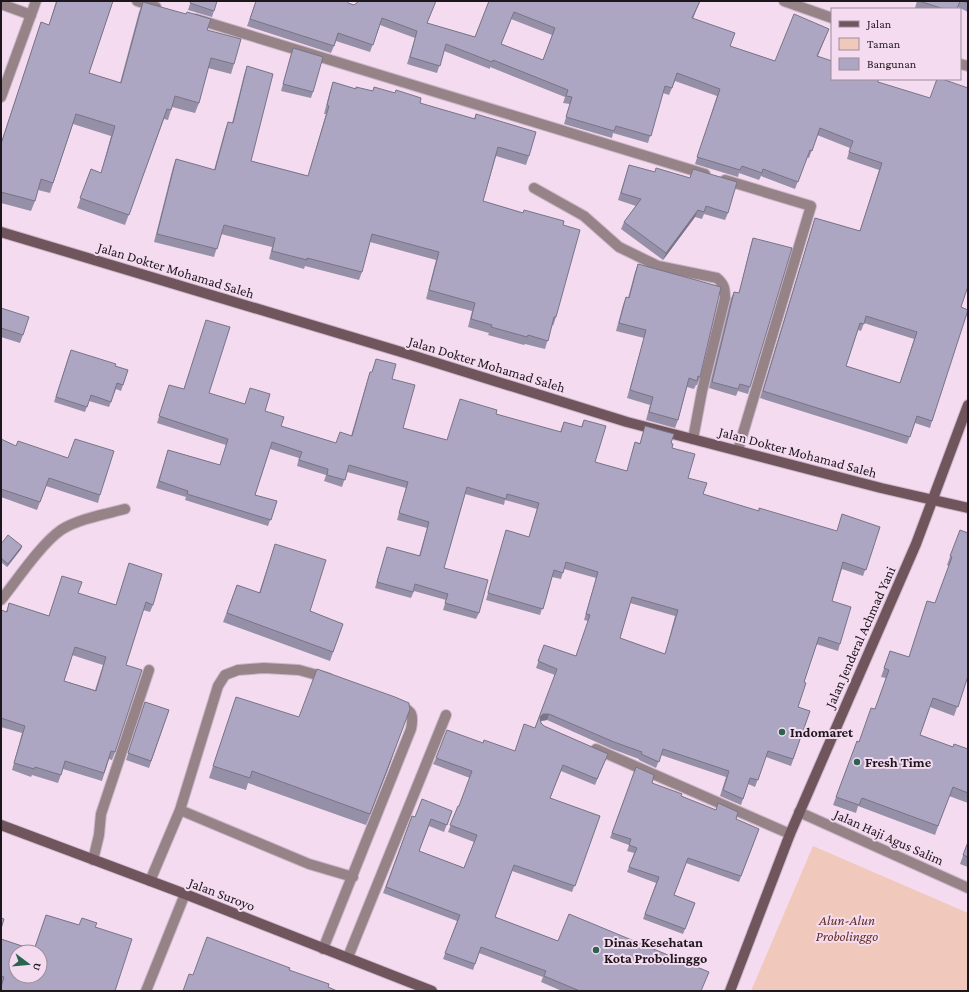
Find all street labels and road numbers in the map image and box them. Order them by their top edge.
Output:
street label: Jalan Dokter Mohamad Saleh [94,238,257,302]
street label: Jalan Dokter Mohamad Saleh [405,332,568,396]
street label: Jalan Dokter Mohamad Saleh [715,423,879,481]
street label: Jalan Jenderal Achmad Yani [821,564,899,712]
street label: Jalan Haji Agus Salim [830,805,946,869]
street label: Jalan Suroyo [185,873,257,914]

